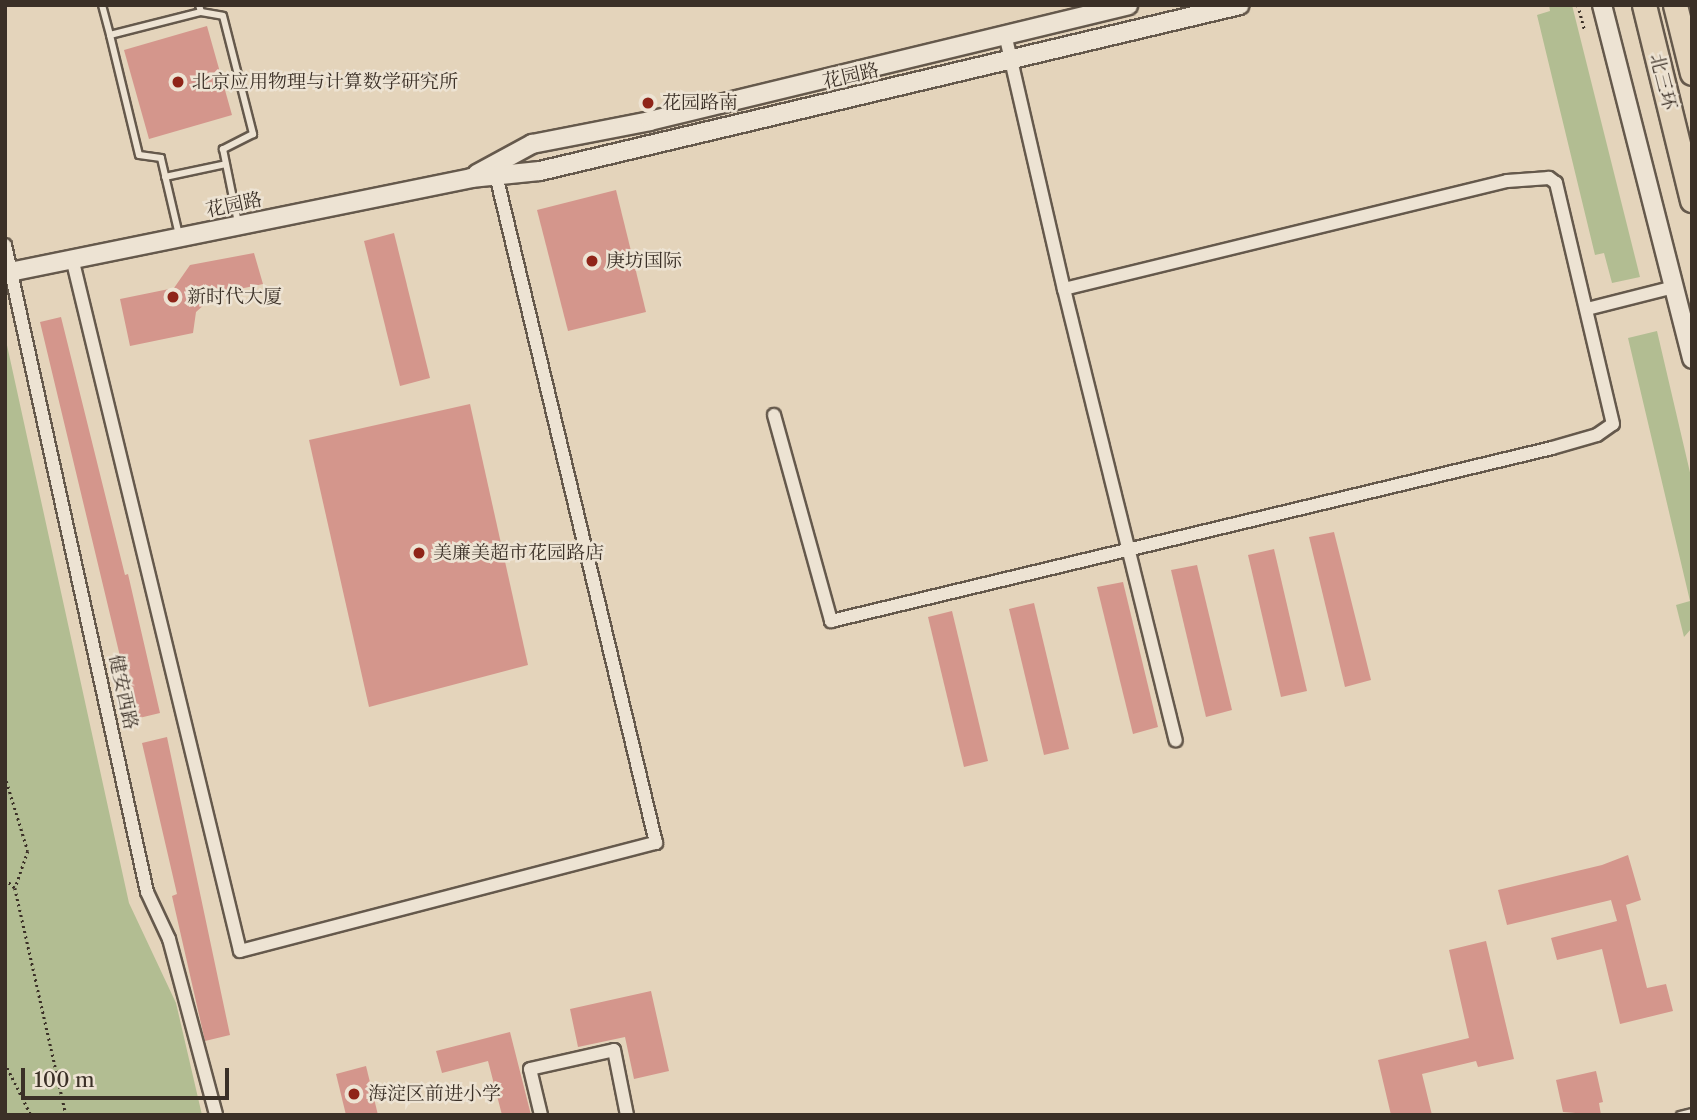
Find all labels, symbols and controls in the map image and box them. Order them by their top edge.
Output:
street label: 北三环 [1645,52,1681,112]
street label: 花园路 [821,58,881,94]
place label: 北京应用物理与计算数学研究所 [192,71,458,93]
marker: 北京应用物理与计算数学研究所 [170,74,186,90]
place label: 花园路南 [662,92,738,114]
marker: 花园路南 [640,95,656,111]
street label: 花园路 [204,188,264,222]
place label: 庚坊国际 [606,250,682,272]
marker: 庚坊国际 [584,253,600,269]
place label: 新时代大厦 [187,286,282,308]
marker: 新时代大厦 [165,289,181,305]
place label: 美廉美超市花园路店 [433,542,604,564]
marker: 美廉美超市花园路店 [411,545,427,561]
street label: 健安西路 [104,652,142,732]
scale bar [24,1054,233,1098]
text: 100 m [34,1067,95,1092]
place label: 海淀区前进小学 [368,1083,501,1105]
marker: 海淀区前进小学 [346,1086,362,1102]

